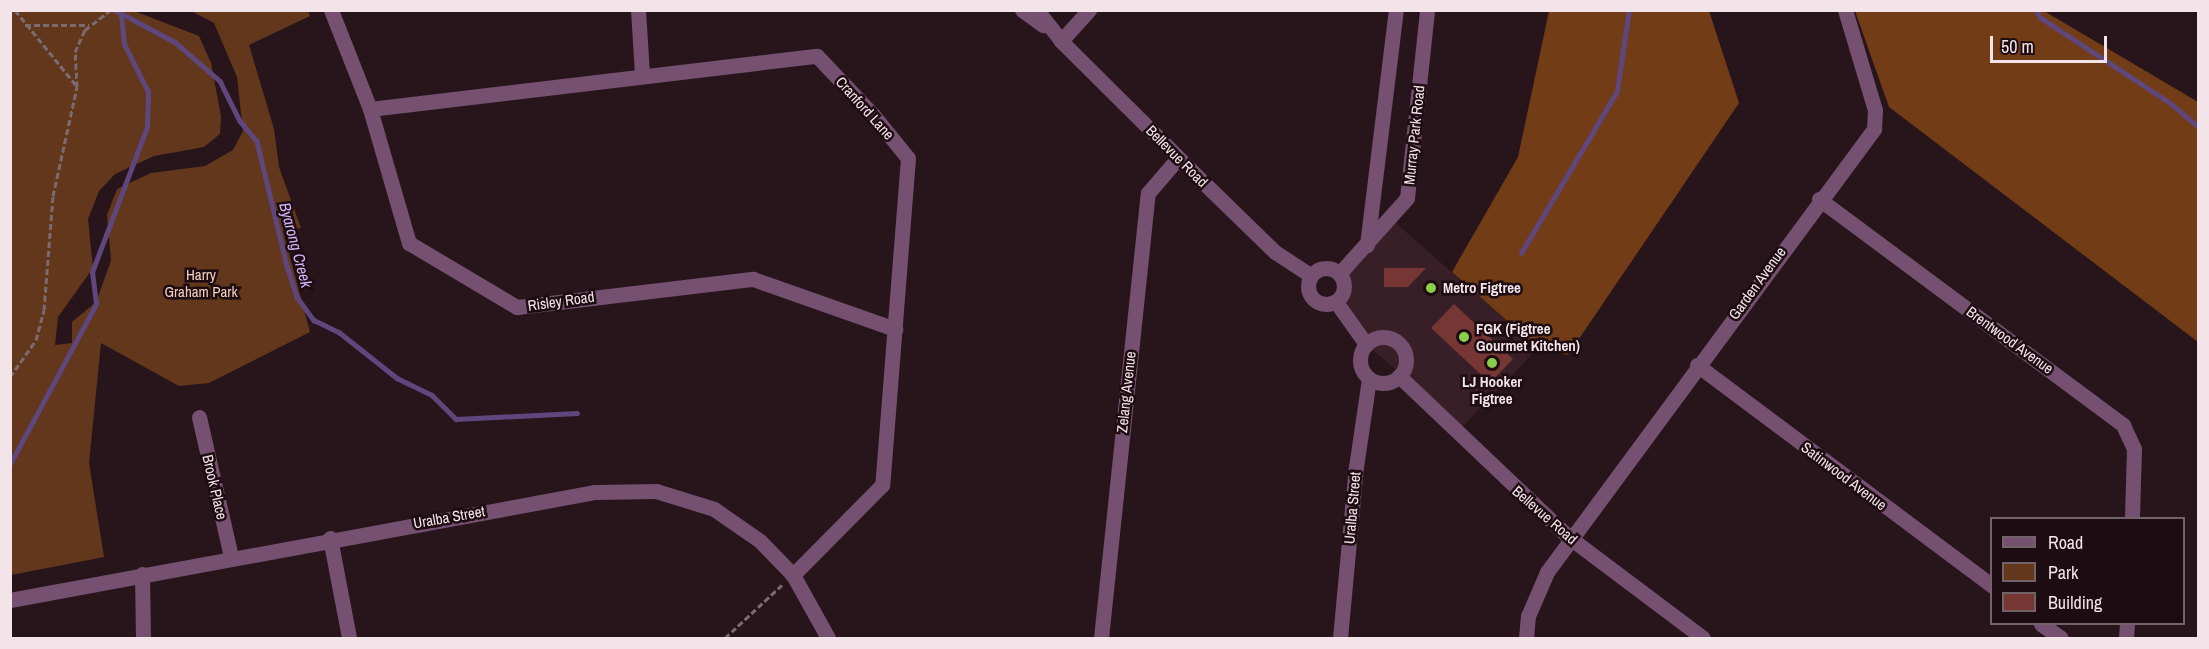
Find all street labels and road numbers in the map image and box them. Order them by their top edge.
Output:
street label: Cranford Lane [832,73,898,143]
street label: Murray Park Road [1400,84,1428,186]
street label: Bellevue Road [1142,121,1212,191]
street label: Garden Avenue [1724,243,1790,323]
street label: Risley Road [527,287,595,315]
street label: Brentwood Avenue [1963,302,2057,378]
street label: Zelang Avenue [1113,350,1139,434]
street label: Satinwood Avenue [1797,438,1891,514]
street label: Brook Place [199,453,231,521]
street label: Uralba Street [1340,471,1364,545]
street label: Bellevue Road [1509,482,1581,548]
street label: Uralba Street [412,502,486,532]

